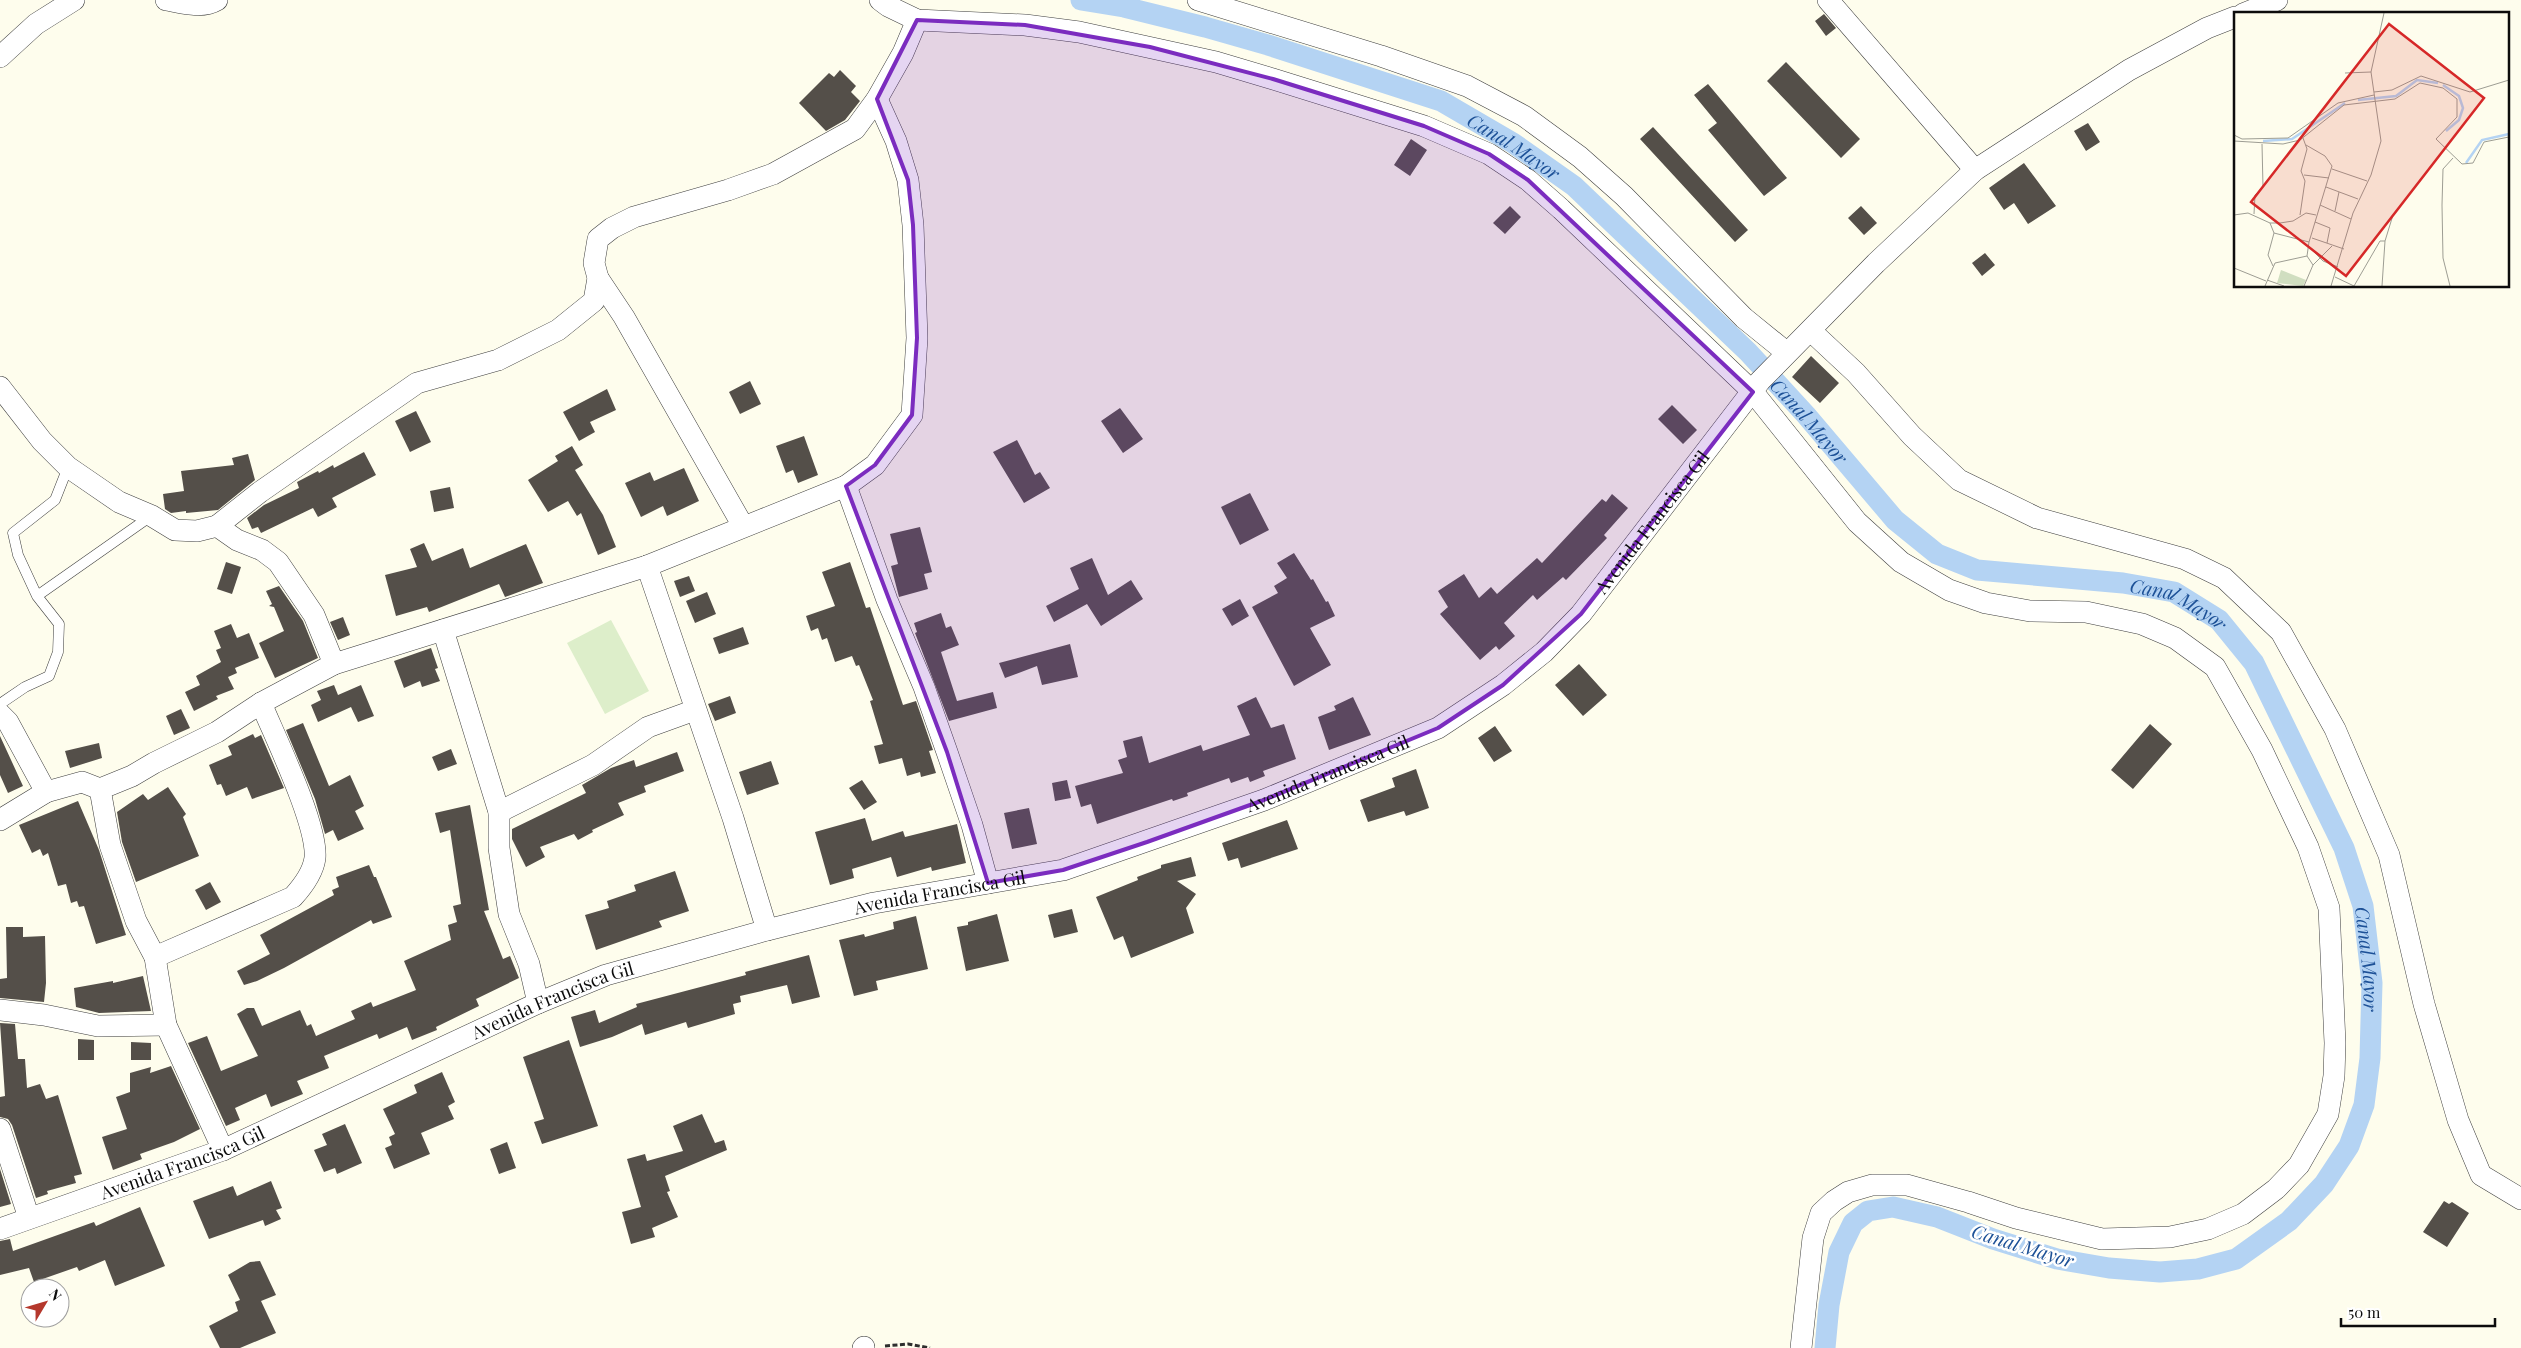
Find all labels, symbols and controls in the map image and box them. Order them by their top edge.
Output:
inset map [2234,12,2508,288]
water label: Canal Mayor [1463,106,1566,186]
water label: Canal Mayor [1765,372,1855,469]
street label: Avenida Francisca Gil [1589,446,1714,599]
water label: Canal Mayor [2128,571,2235,635]
street label: Avenida Francisca Gil [1242,729,1413,818]
street label: Avenida Francisca Gil [850,865,1028,920]
water label: Canal Mayor [2350,905,2385,1013]
street label: Avenida Francisca Gil [467,956,636,1045]
street label: Avenida Francisca Gil [96,1120,268,1205]
water label: Canal Mayor [1969,1217,2078,1273]
north arrow [20,1278,70,1328]
text: N [45,1285,66,1305]
scale bar [2341,1296,2495,1328]
text: 50 m [2348,1302,2381,1322]

